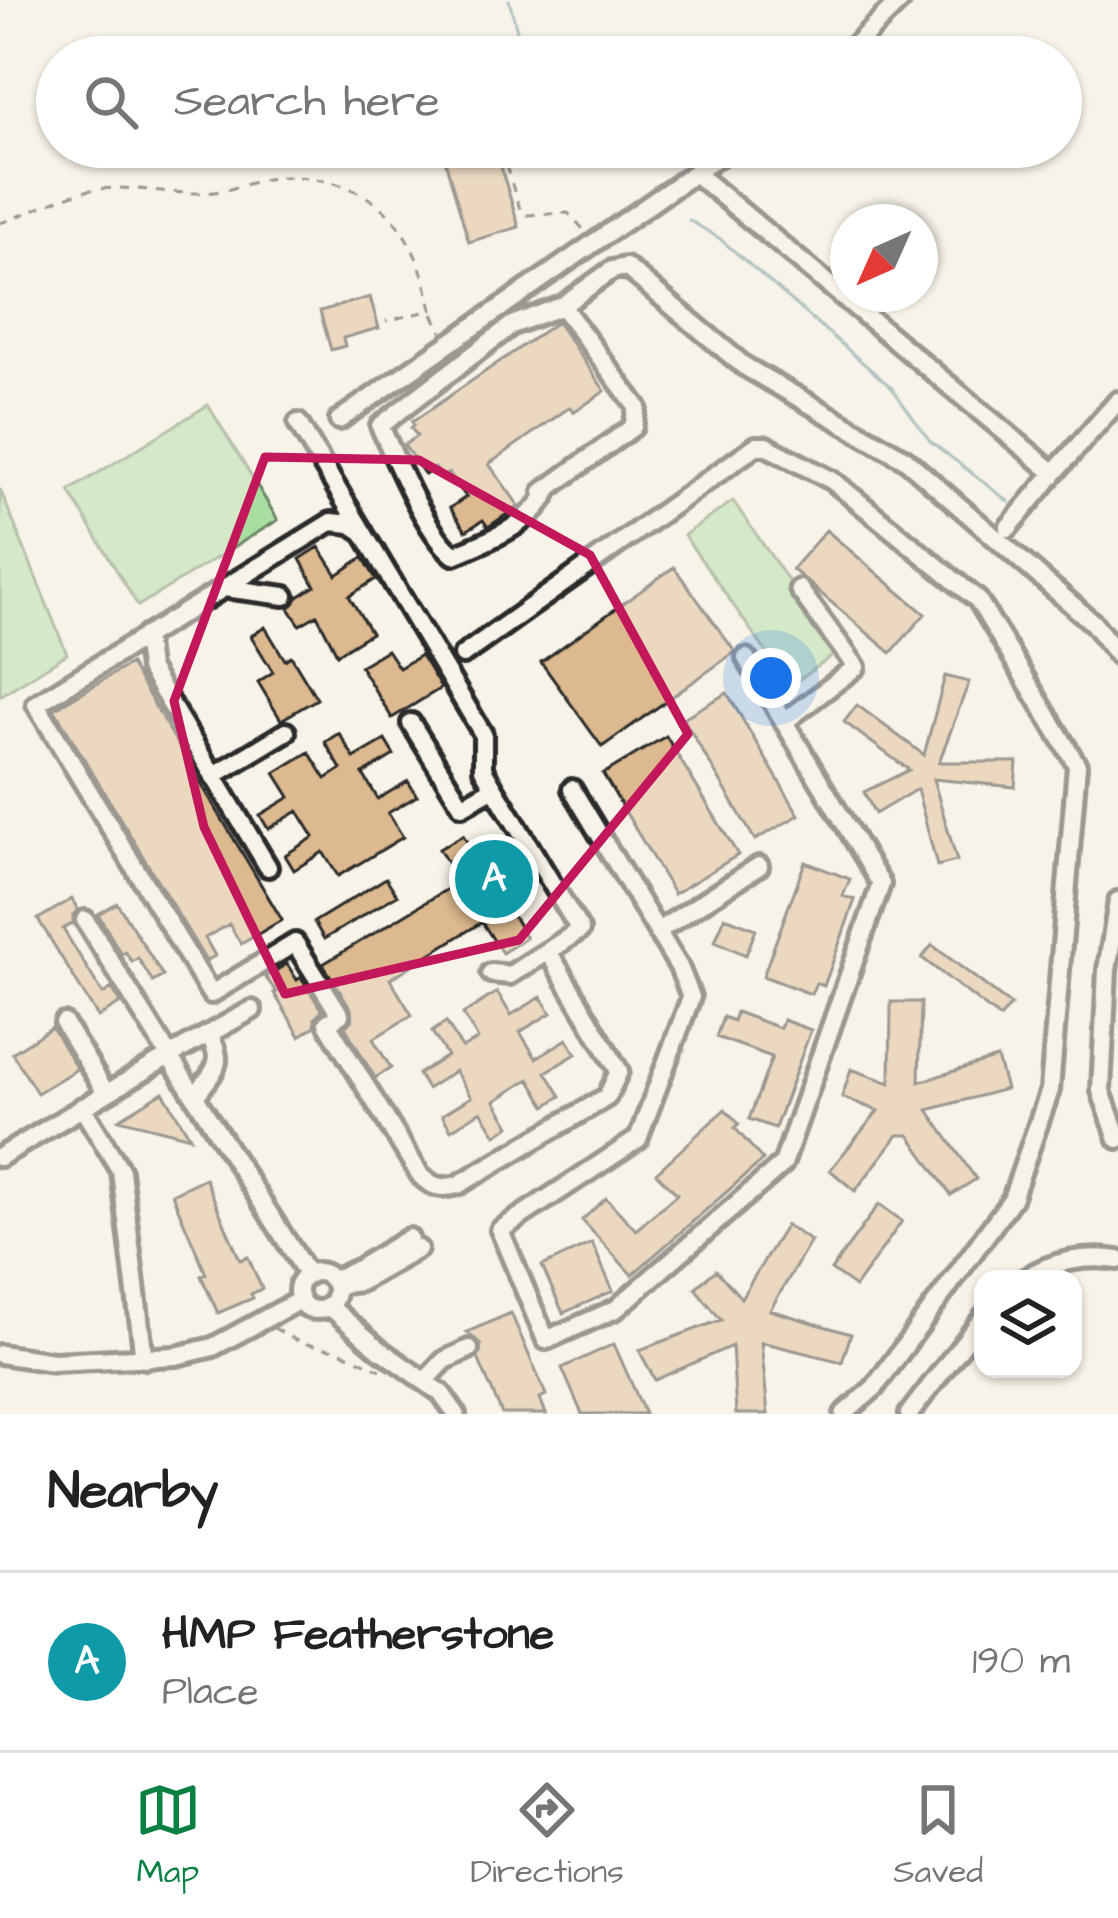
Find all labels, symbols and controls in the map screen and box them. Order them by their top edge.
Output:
search box [36,36,1082,168]
icon: search [78,69,144,135]
text: Search here [174,71,440,133]
north arrow [830,204,938,312]
your location [741,648,801,708]
pin: A [455,834,533,924]
map controls [974,1270,1082,1378]
button: layers [974,1270,1082,1378]
text: Nearby [48,1457,218,1528]
text: HMP Featherstone [162,1604,554,1666]
text: A [75,1635,99,1689]
text: 190 m [972,1635,1070,1689]
text: Place [162,1666,259,1720]
tab: Map [135,1777,201,1895]
tab: Directions [470,1777,624,1895]
tab: Saved [893,1777,983,1895]

